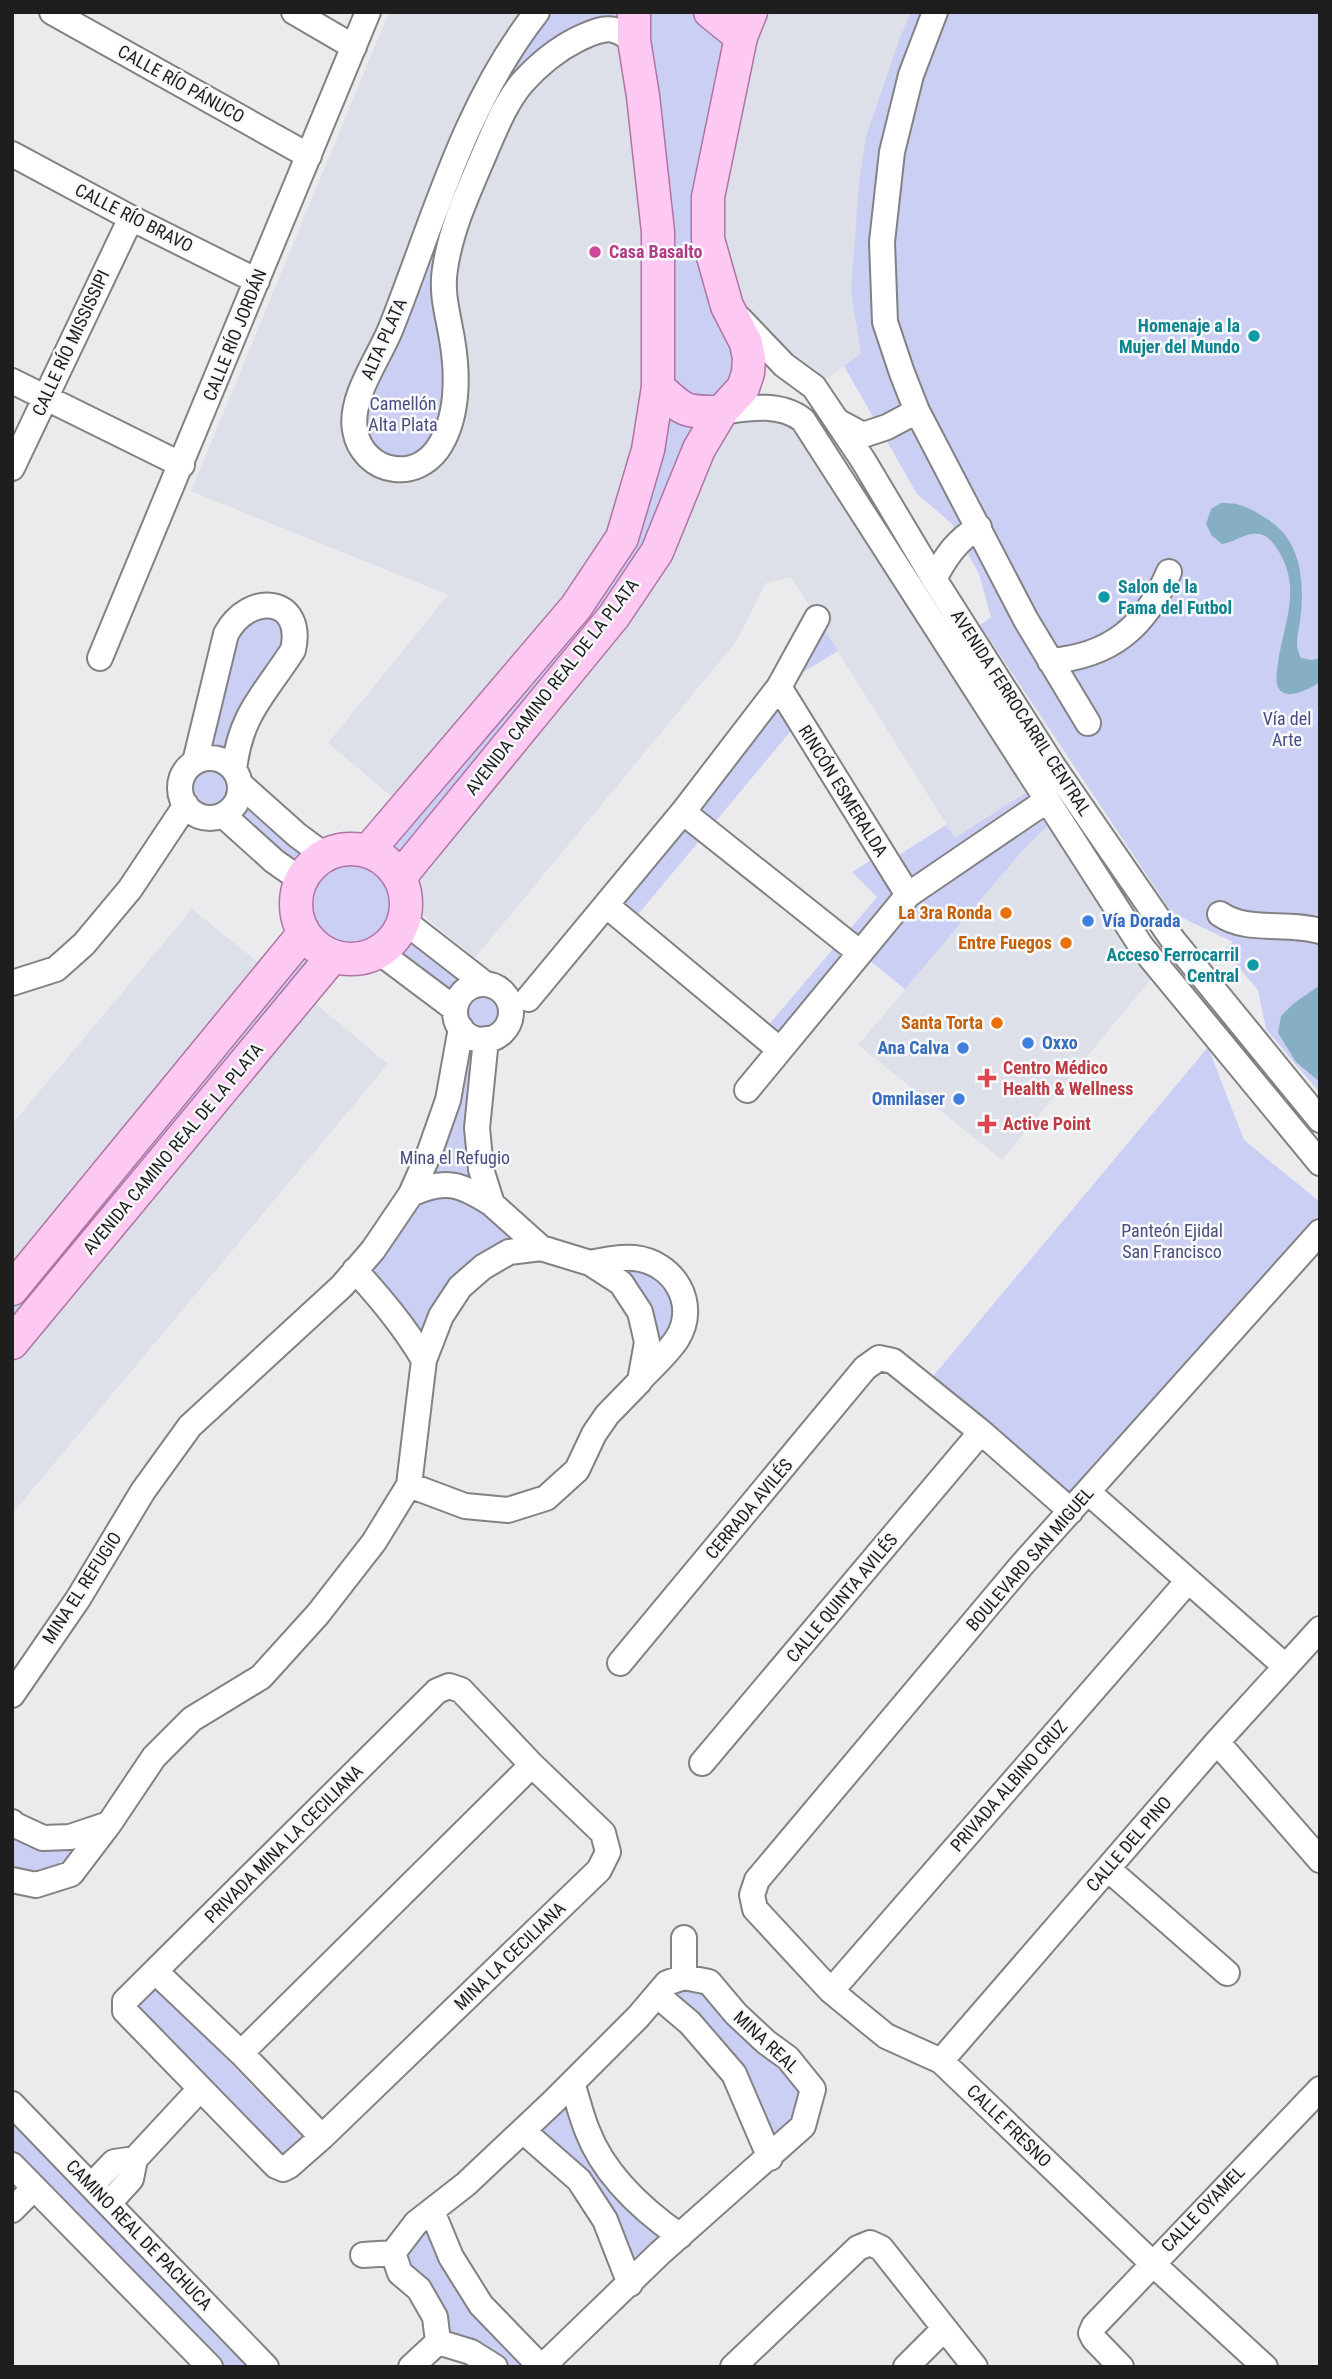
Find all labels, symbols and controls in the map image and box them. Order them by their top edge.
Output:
street label: CALLE RÍO PÁNUCO [114,40,248,127]
street label: CALLE RÍO BRAVO [72,179,197,256]
place label: Casa Basalto [609,241,703,262]
marker: Casa Basalto [587,244,603,260]
street label: CALLE RÍO MISSISSIPI [27,266,114,419]
street label: CALLE RÍO JORDÁN [198,266,271,404]
street label: ALTA PLATA [356,294,411,383]
place label: Homenaje a la Mujer del Mundo [1119,315,1240,357]
marker: Homenaje a la Mujer del Mundo [1246,328,1262,344]
park label: Camellón Alta Plata [368,393,438,435]
street label: AVENIDA CAMINO REAL DE LA PLATA [461,574,643,799]
place label: Salon de la Fama del Futbol [1118,576,1232,618]
marker: Salon de la Fama del Futbol [1096,589,1112,605]
street label: AVENIDA FERROCARRIL CENTRAL [947,606,1096,820]
park label: Vía del Arte [1263,708,1311,750]
street label: RINCÓN ESMERALDA [794,721,893,861]
place label: La 3ra Ronda [898,902,992,923]
marker: La 3ra Ronda [998,905,1014,921]
place label: Vía Dorada [1102,910,1180,931]
marker: Vía Dorada [1080,913,1096,929]
place label: Entre Fuegos [958,932,1052,953]
marker: Entre Fuegos [1058,935,1074,951]
place label: Acceso Ferrocarril Central [1106,944,1239,986]
marker: Acceso Ferrocarril Central [1245,957,1261,973]
place label: Santa Torta [901,1012,983,1033]
marker: Santa Torta [989,1015,1005,1031]
place label: Oxxo [1042,1032,1078,1053]
marker: Oxxo [1020,1035,1036,1051]
place label: Ana Calva [877,1037,949,1058]
street label: AVENIDA CAMINO REAL DE LA PLATA [78,1038,267,1258]
marker: Ana Calva [955,1040,971,1056]
place label: Centro Médico Health & Wellness [1003,1057,1134,1099]
marker: Centro Médico Health & Wellness [977,1068,997,1088]
place label: Omnilaser [872,1088,945,1109]
marker: Omnilaser [951,1091,967,1107]
place label: Active Point [1003,1113,1091,1134]
marker: Active Point [977,1114,997,1134]
park label: Mina el Refugio [400,1147,510,1168]
park label: Panteón Ejidal San Francisco [1121,1220,1223,1262]
street label: CERRADA AVILÉS [701,1454,797,1563]
street label: BOULEVARD SAN MIGUEL [962,1482,1098,1635]
street label: MINA EL REFUGIO [38,1528,125,1647]
street label: CALLE QUINTA AVILÉS [782,1529,902,1666]
street label: PRIVADA ALBINO CRUZ [946,1716,1071,1856]
street label: PRIVADA MINA LA CECILIANA [200,1760,367,1927]
street label: CALLE DEL PINO [1082,1792,1176,1896]
street label: MINA LA CECILIANA [450,1897,570,2014]
street label: MINA REAL [729,2006,804,2077]
street label: CALLE FRESNO [963,2080,1056,2171]
street label: CAMINO REAL DE PACHUCA [62,2155,217,2315]
street label: CALLE OYAMEL [1156,2161,1249,2256]

